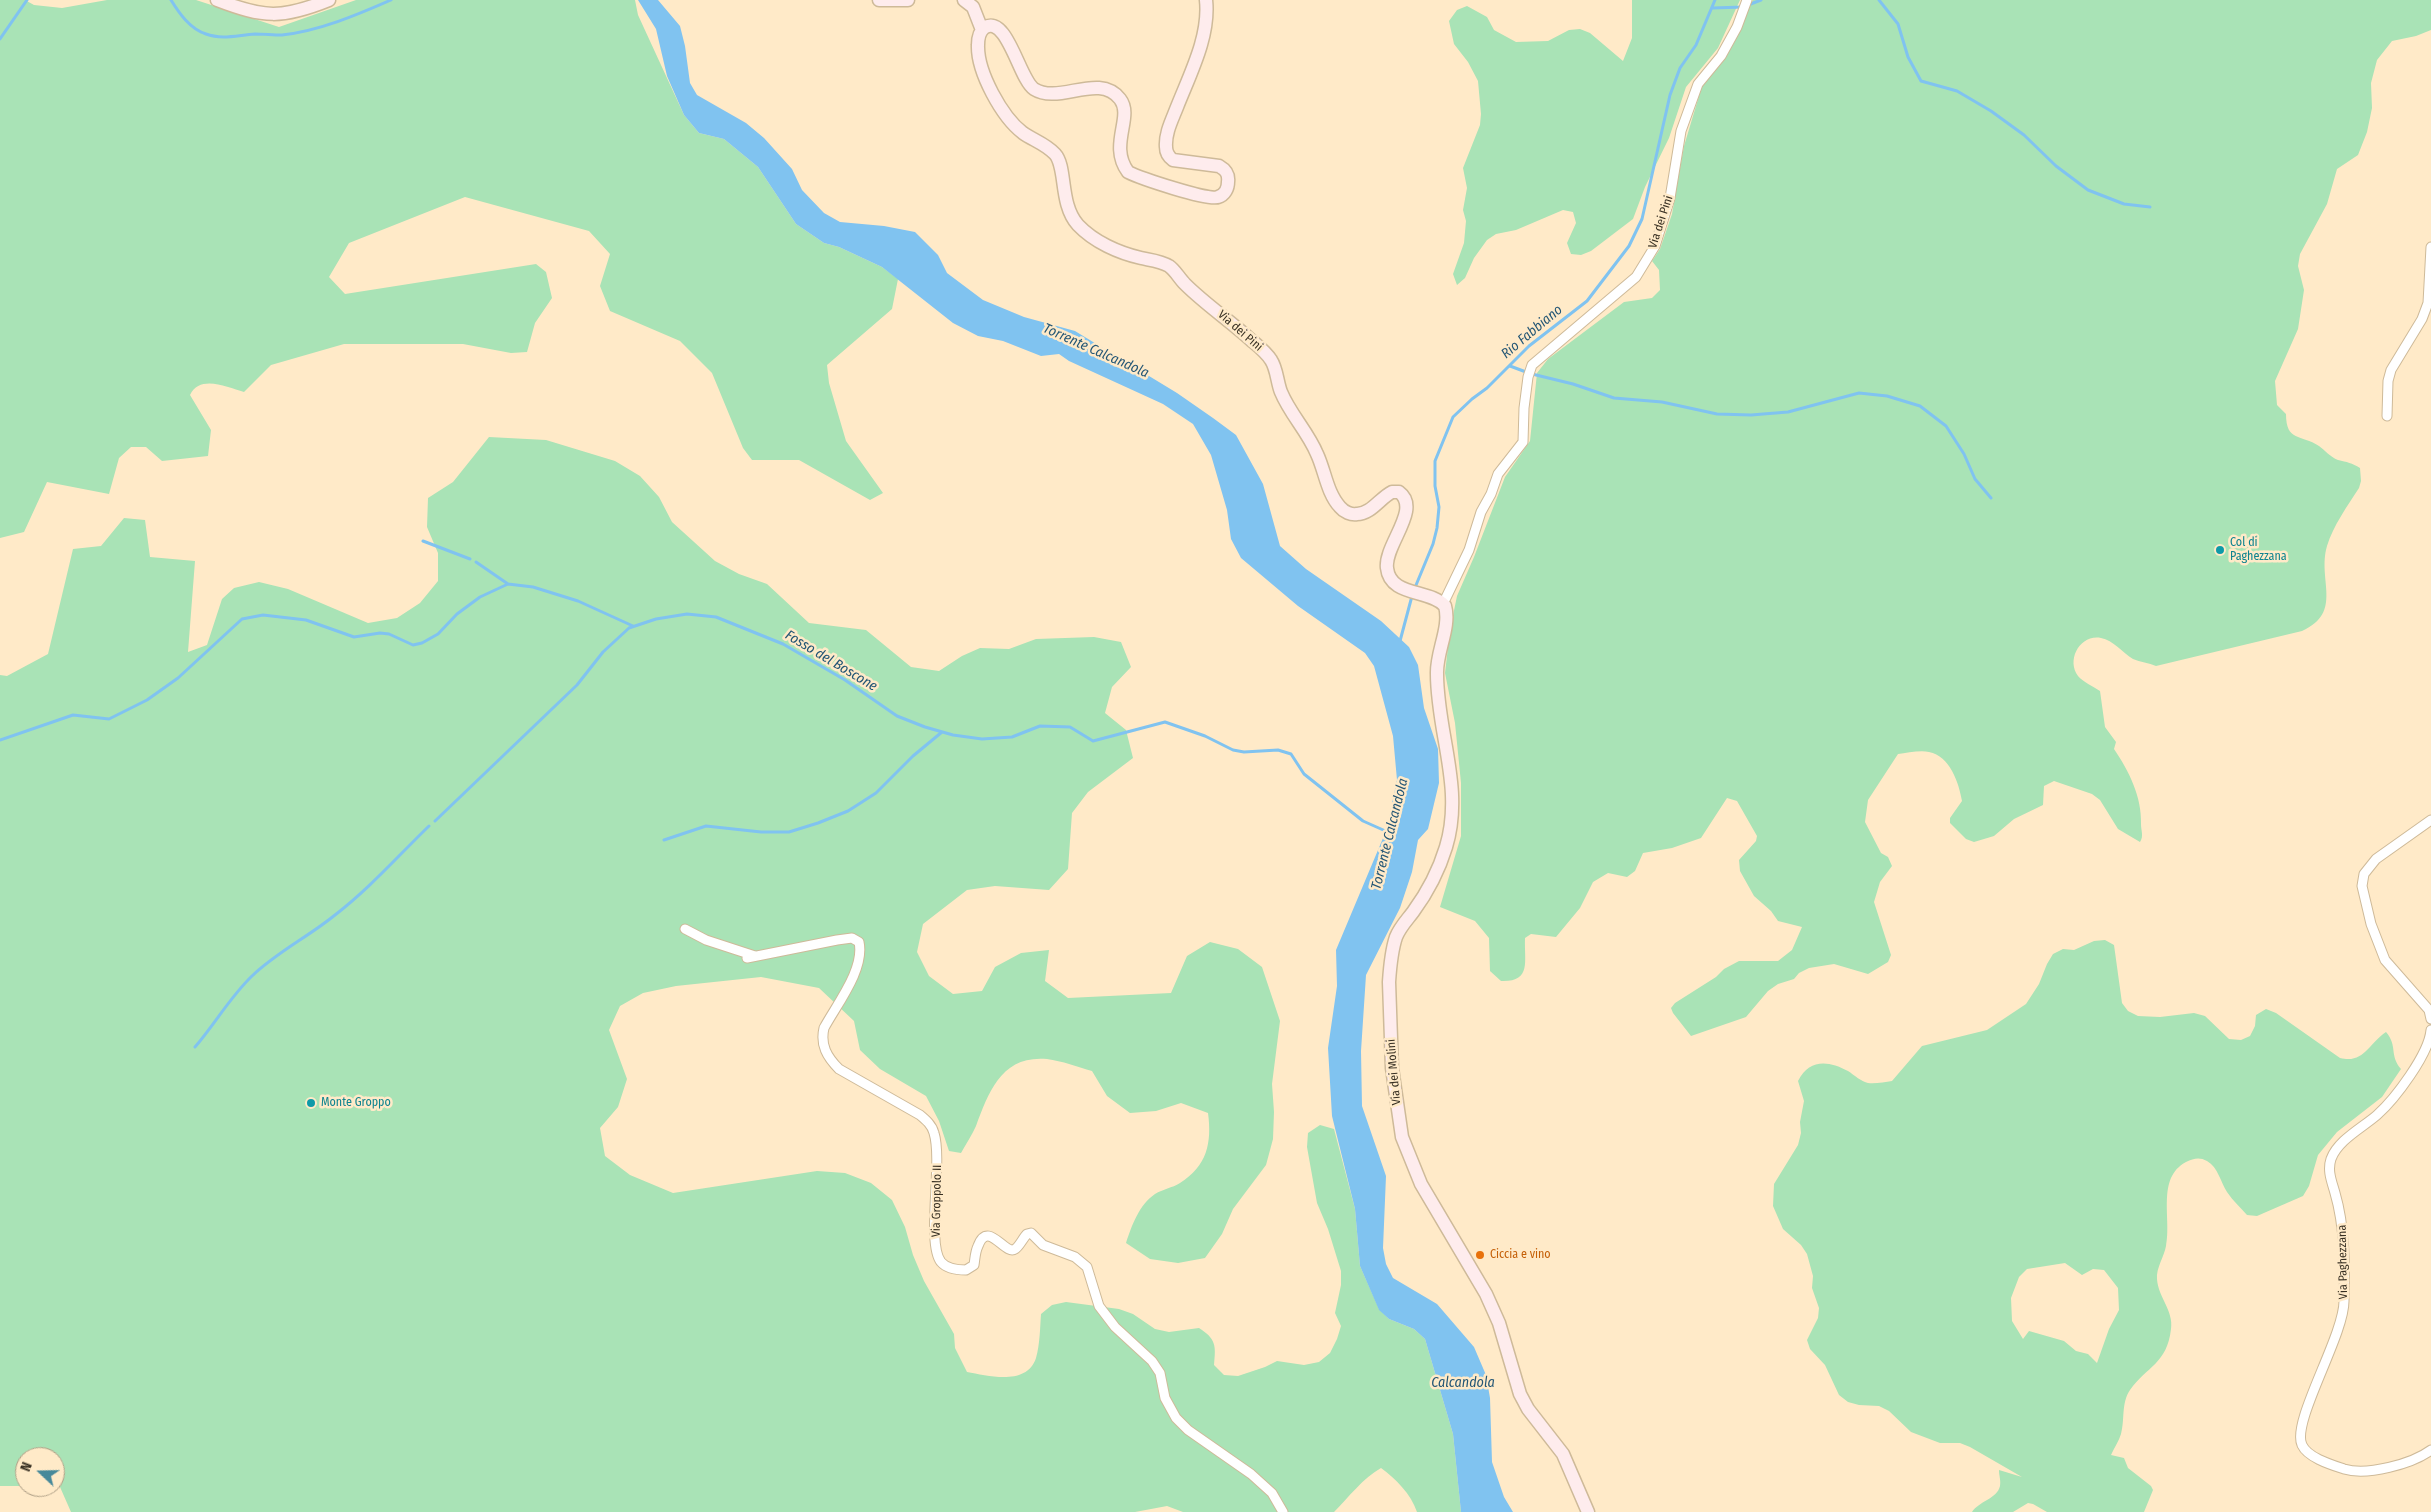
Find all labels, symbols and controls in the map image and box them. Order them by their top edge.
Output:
street label: Via dei Pini [1646,194,1676,250]
water label: Rio Fabbiano [1498,302,1566,362]
street label: Via dei Pini [1215,308,1265,354]
water label: Torrente Calcandola [1040,320,1152,382]
place label: Col di Paghezzana [2230,536,2287,564]
marker: Col di Paghezzana [2214,544,2226,556]
water label: Fosso del Boscone [782,627,880,695]
water label: Torrente Calcandola [1368,777,1412,891]
street label: Via dei Molini [1384,1038,1404,1106]
place label: Monte Groppo [321,1096,391,1110]
marker: Monte Groppo [305,1097,317,1109]
street label: Via Groppolo II [929,1165,945,1237]
street label: Via Paghezzana [2335,1225,2351,1299]
place label: Ciccia e vino [1490,1248,1551,1262]
marker: Ciccia e vino [1474,1249,1486,1261]
water label: Calcandola [1431,1375,1495,1391]
north arrow [15,1447,65,1497]
text: N [17,1460,36,1474]

